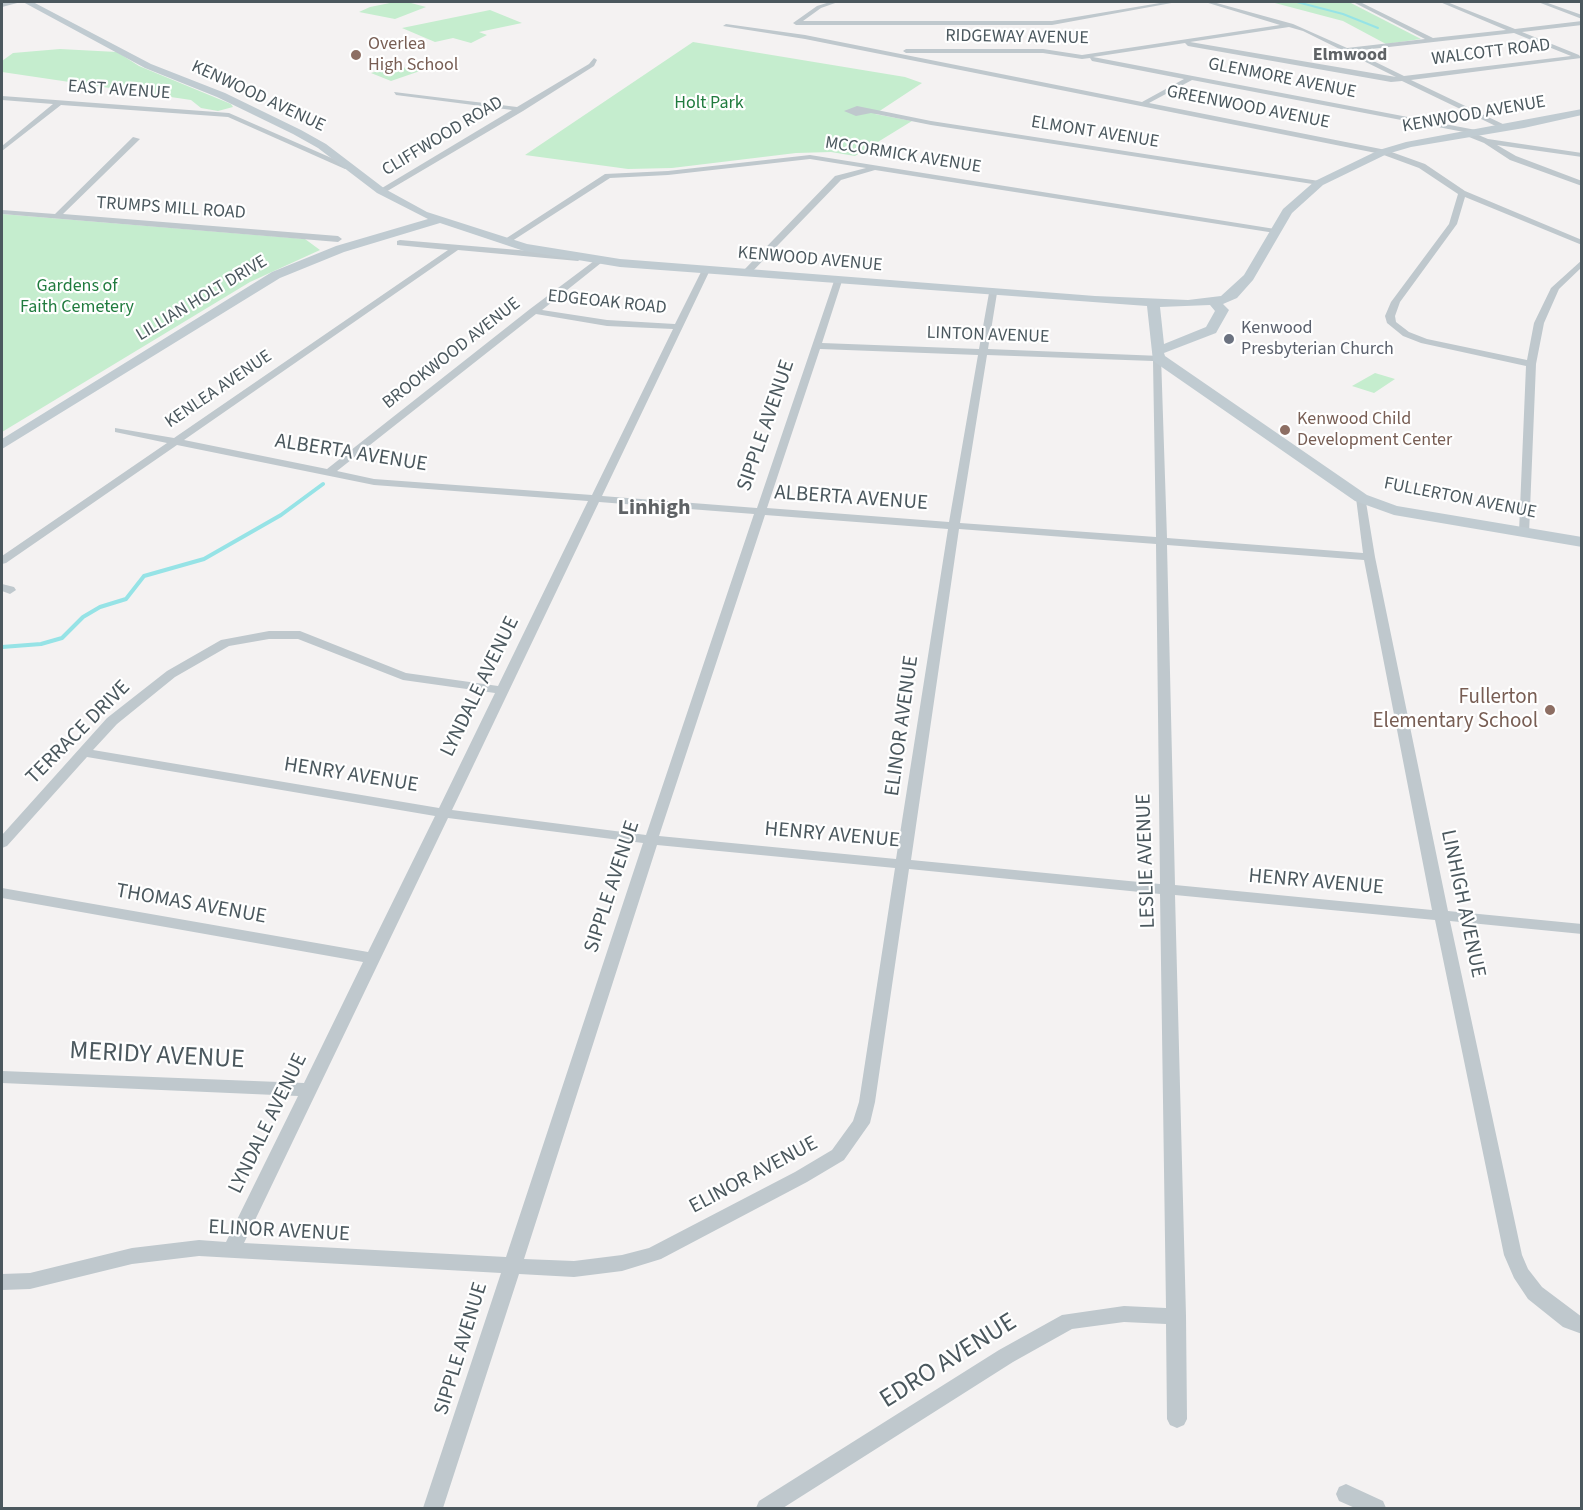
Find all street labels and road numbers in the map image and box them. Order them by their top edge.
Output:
street label: RIDGEWAY AVENUE [945,26,1089,50]
street label: WALCOTT ROAD [1431,35,1551,71]
street label: GLENMORE AVENUE [1206,54,1358,104]
street label: KENWOOD AVENUE [188,57,328,137]
street label: EAST AVENUE [67,77,171,105]
street label: GREENWOOD AVENUE [1165,82,1331,134]
street label: CLIFFWOOD ROAD [379,92,507,182]
street label: KENWOOD AVENUE [1401,92,1547,138]
street label: ELMONT AVENUE [1030,112,1160,154]
street label: MCCORMICK AVENUE [823,133,983,179]
street label: TRUMPS MILL ROAD [96,193,246,225]
street label: KENWOOD AVENUE [737,243,883,277]
street label: LILLIAN HOLT DRIVE [133,251,271,347]
street label: EDGEOAK ROAD [546,286,668,320]
street label: BROOKWOOD AVENUE [379,294,525,414]
street label: LINTON AVENUE [926,323,1050,349]
street label: KENLEA AVENUE [161,346,277,434]
street label: SIPPLE AVENUE [733,357,801,495]
street label: ALBERTA AVENUE [273,430,429,478]
street label: FULLERTON AVENUE [1382,474,1538,524]
street label: ALBERTA AVENUE [773,481,929,517]
street label: LYNDALE AVENUE [436,613,526,761]
street label: ELINOR AVENUE [881,654,925,798]
street label: TERRACE DRIVE [22,676,136,790]
street label: HENRY AVENUE [282,753,420,799]
street label: LESLIE AVENUE [1132,793,1162,929]
street label: SIPPLE AVENUE [580,818,646,956]
street label: HENRY AVENUE [763,818,901,854]
street label: LINHIGH AVENUE [1434,828,1490,980]
street label: HENRY AVENUE [1247,865,1385,901]
street label: THOMAS AVENUE [114,879,268,931]
street label: MERIDY AVENUE [69,1037,245,1077]
street label: LYNDALE AVENUE [224,1050,314,1198]
street label: ELINOR AVENUE [686,1132,822,1220]
street label: ELINOR AVENUE [208,1216,350,1248]
street label: SIPPLE AVENUE [430,1280,494,1418]
street label: EDRO AVENUE [875,1308,1023,1416]

